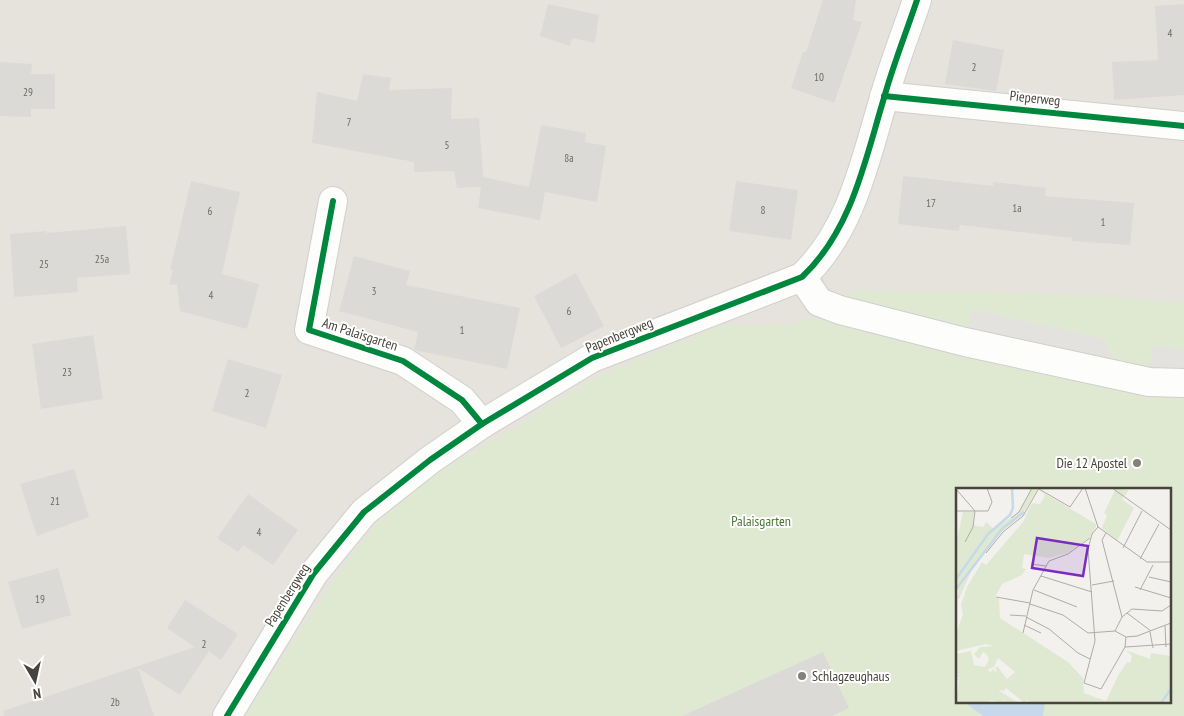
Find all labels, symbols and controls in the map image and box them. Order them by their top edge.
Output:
house number: 4 [1168,26,1173,40]
house number: 2 [972,60,977,74]
house number: 10 [814,70,824,84]
house number: 29 [23,85,33,99]
street label: Pieperweg [1009,86,1061,110]
house number: 7 [347,115,352,129]
house number: 5 [445,138,450,152]
house number: 8a [564,151,574,165]
house number: 17 [926,196,936,210]
house number: 1a [1012,201,1022,215]
house number: 8 [761,203,766,217]
house number: 6 [208,204,213,218]
house number: 1 [1101,215,1106,229]
house number: 25a [95,252,109,266]
house number: 25 [39,257,49,271]
house number: 3 [372,284,377,298]
house number: 4 [209,288,214,302]
house number: 6 [567,304,572,318]
street label: Am Palaisgarten [320,313,400,355]
street label: Papenbergweg [583,313,655,357]
house number: 1 [460,323,465,337]
house number: 23 [62,365,72,379]
house number: 2 [245,386,250,400]
place label: Die 12 Apostel [1056,454,1128,472]
marker: Die 12 Apostel [1131,457,1143,469]
inset map [956,488,1172,704]
house number: 21 [50,494,60,508]
park label: Palaisgarten [731,512,791,530]
house number: 4 [257,525,262,539]
street label: Papenbergweg [261,560,313,630]
house number: 19 [35,592,45,606]
house number: 2 [202,637,207,651]
north arrow [10,656,60,706]
place label: Schlagzeughaus [812,667,890,685]
marker: Schlagzeughaus [796,670,808,682]
text: N [32,684,42,703]
house number: 2b [110,695,120,709]

